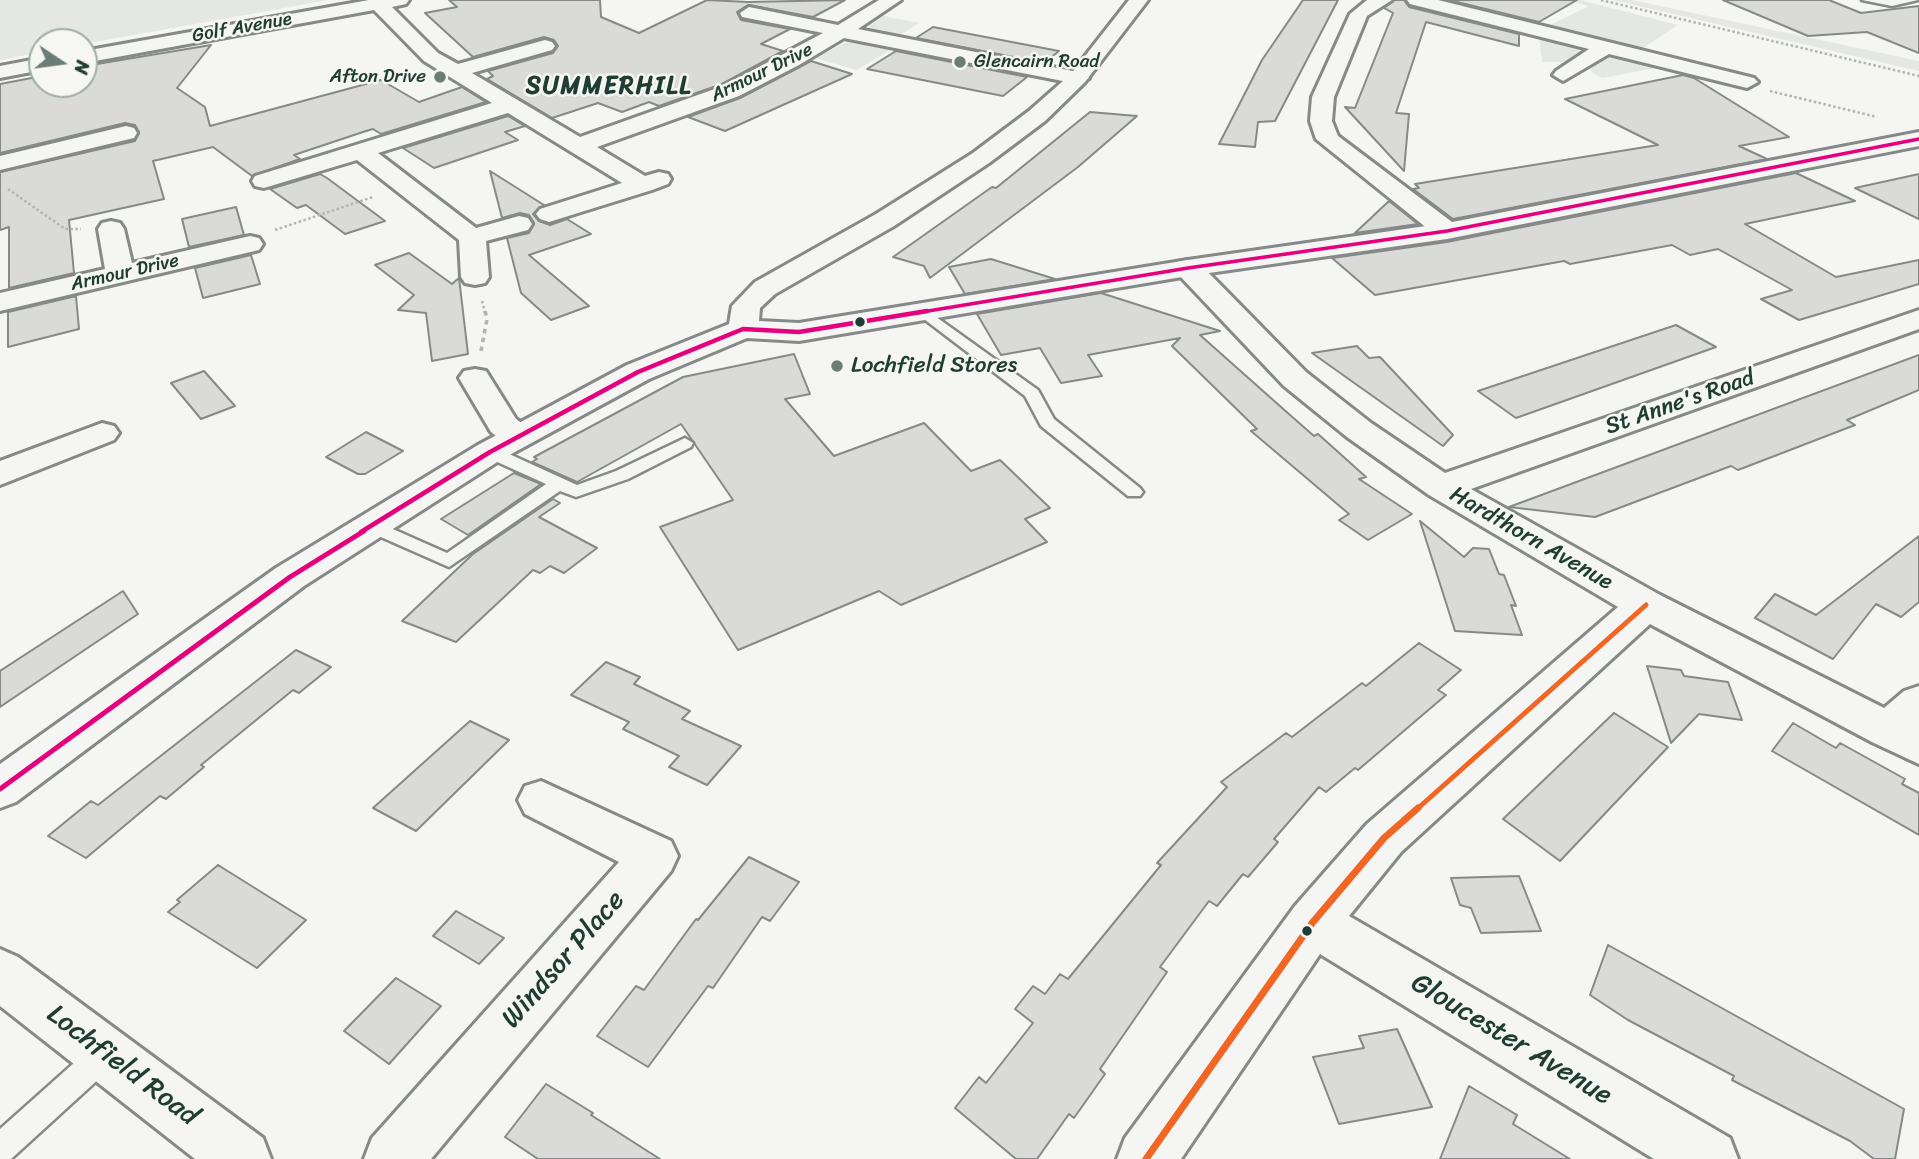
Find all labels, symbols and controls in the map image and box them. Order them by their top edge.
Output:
street label: Golf Avenue [190,8,294,48]
north arrow [28,28,98,98]
street label: Armour Drive [707,39,817,107]
place label: Glencairn Road [974,51,1099,73]
marker: Glencairn Road [952,54,968,70]
text: N [64,57,100,78]
place label: Afton Drive [330,66,426,88]
marker: Afton Drive [432,69,448,85]
district label: SUMMERHILL [528,73,690,101]
street label: Armour Drive [69,249,181,297]
unlabelled marker [853,315,867,329]
place label: Lochfield Stores [851,352,1017,380]
marker: Lochfield Stores [829,358,845,374]
street label: St Anne's Road [1602,365,1758,441]
street label: Hardthorn Avenue [1445,481,1617,597]
street label: Windsor Place [495,884,633,1036]
unlabelled marker [1300,924,1314,938]
street label: Gloucester Avenue [1404,967,1618,1113]
street label: Lochfield Road [40,998,204,1134]

